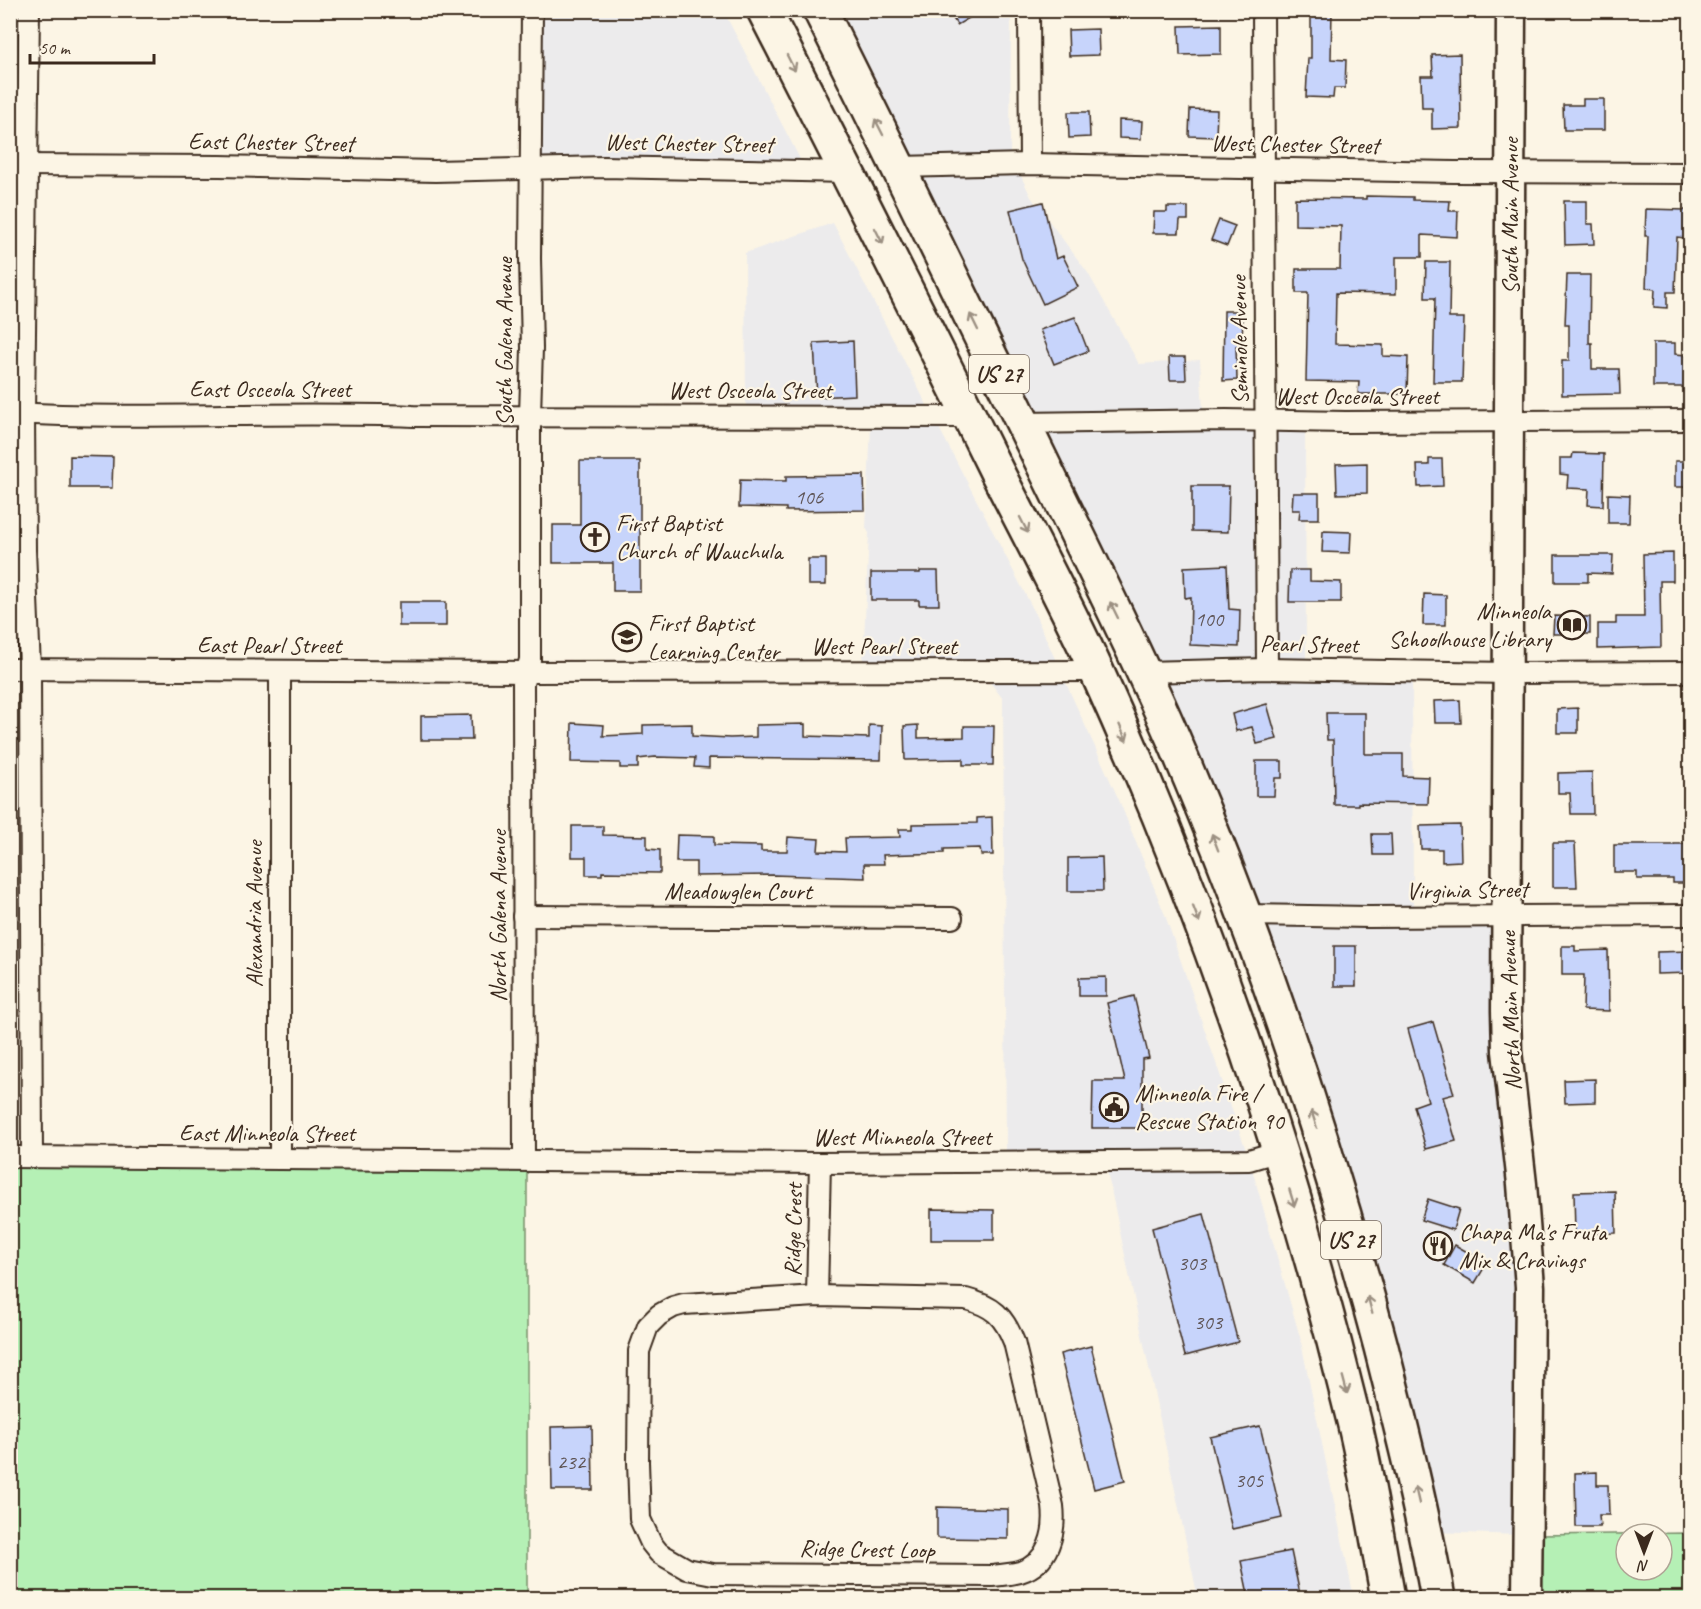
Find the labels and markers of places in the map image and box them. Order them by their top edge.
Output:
place label: First Baptist Church of Wauchula [616,508,784,566]
church icon: First Baptist Church of Wauchula [579,521,611,553]
place label: Minneola Schoolhouse Library [1388,596,1553,654]
place label: First Baptist Learning Center [648,608,781,666]
library icon: Minneola Schoolhouse Library [1556,609,1588,641]
school or university icon: First Baptist Learning Center [611,621,643,653]
place label: Minneola Fire / Rescue Station 90 [1135,1078,1286,1136]
public building icon: Minneola Fire / Rescue Station 90 [1098,1091,1130,1123]
place label: Chapa Ma's Fruta Mix & Cravings [1459,1217,1608,1275]
restaurant icon: Chapa Ma's Fruta Mix & Cravings [1422,1230,1454,1262]

